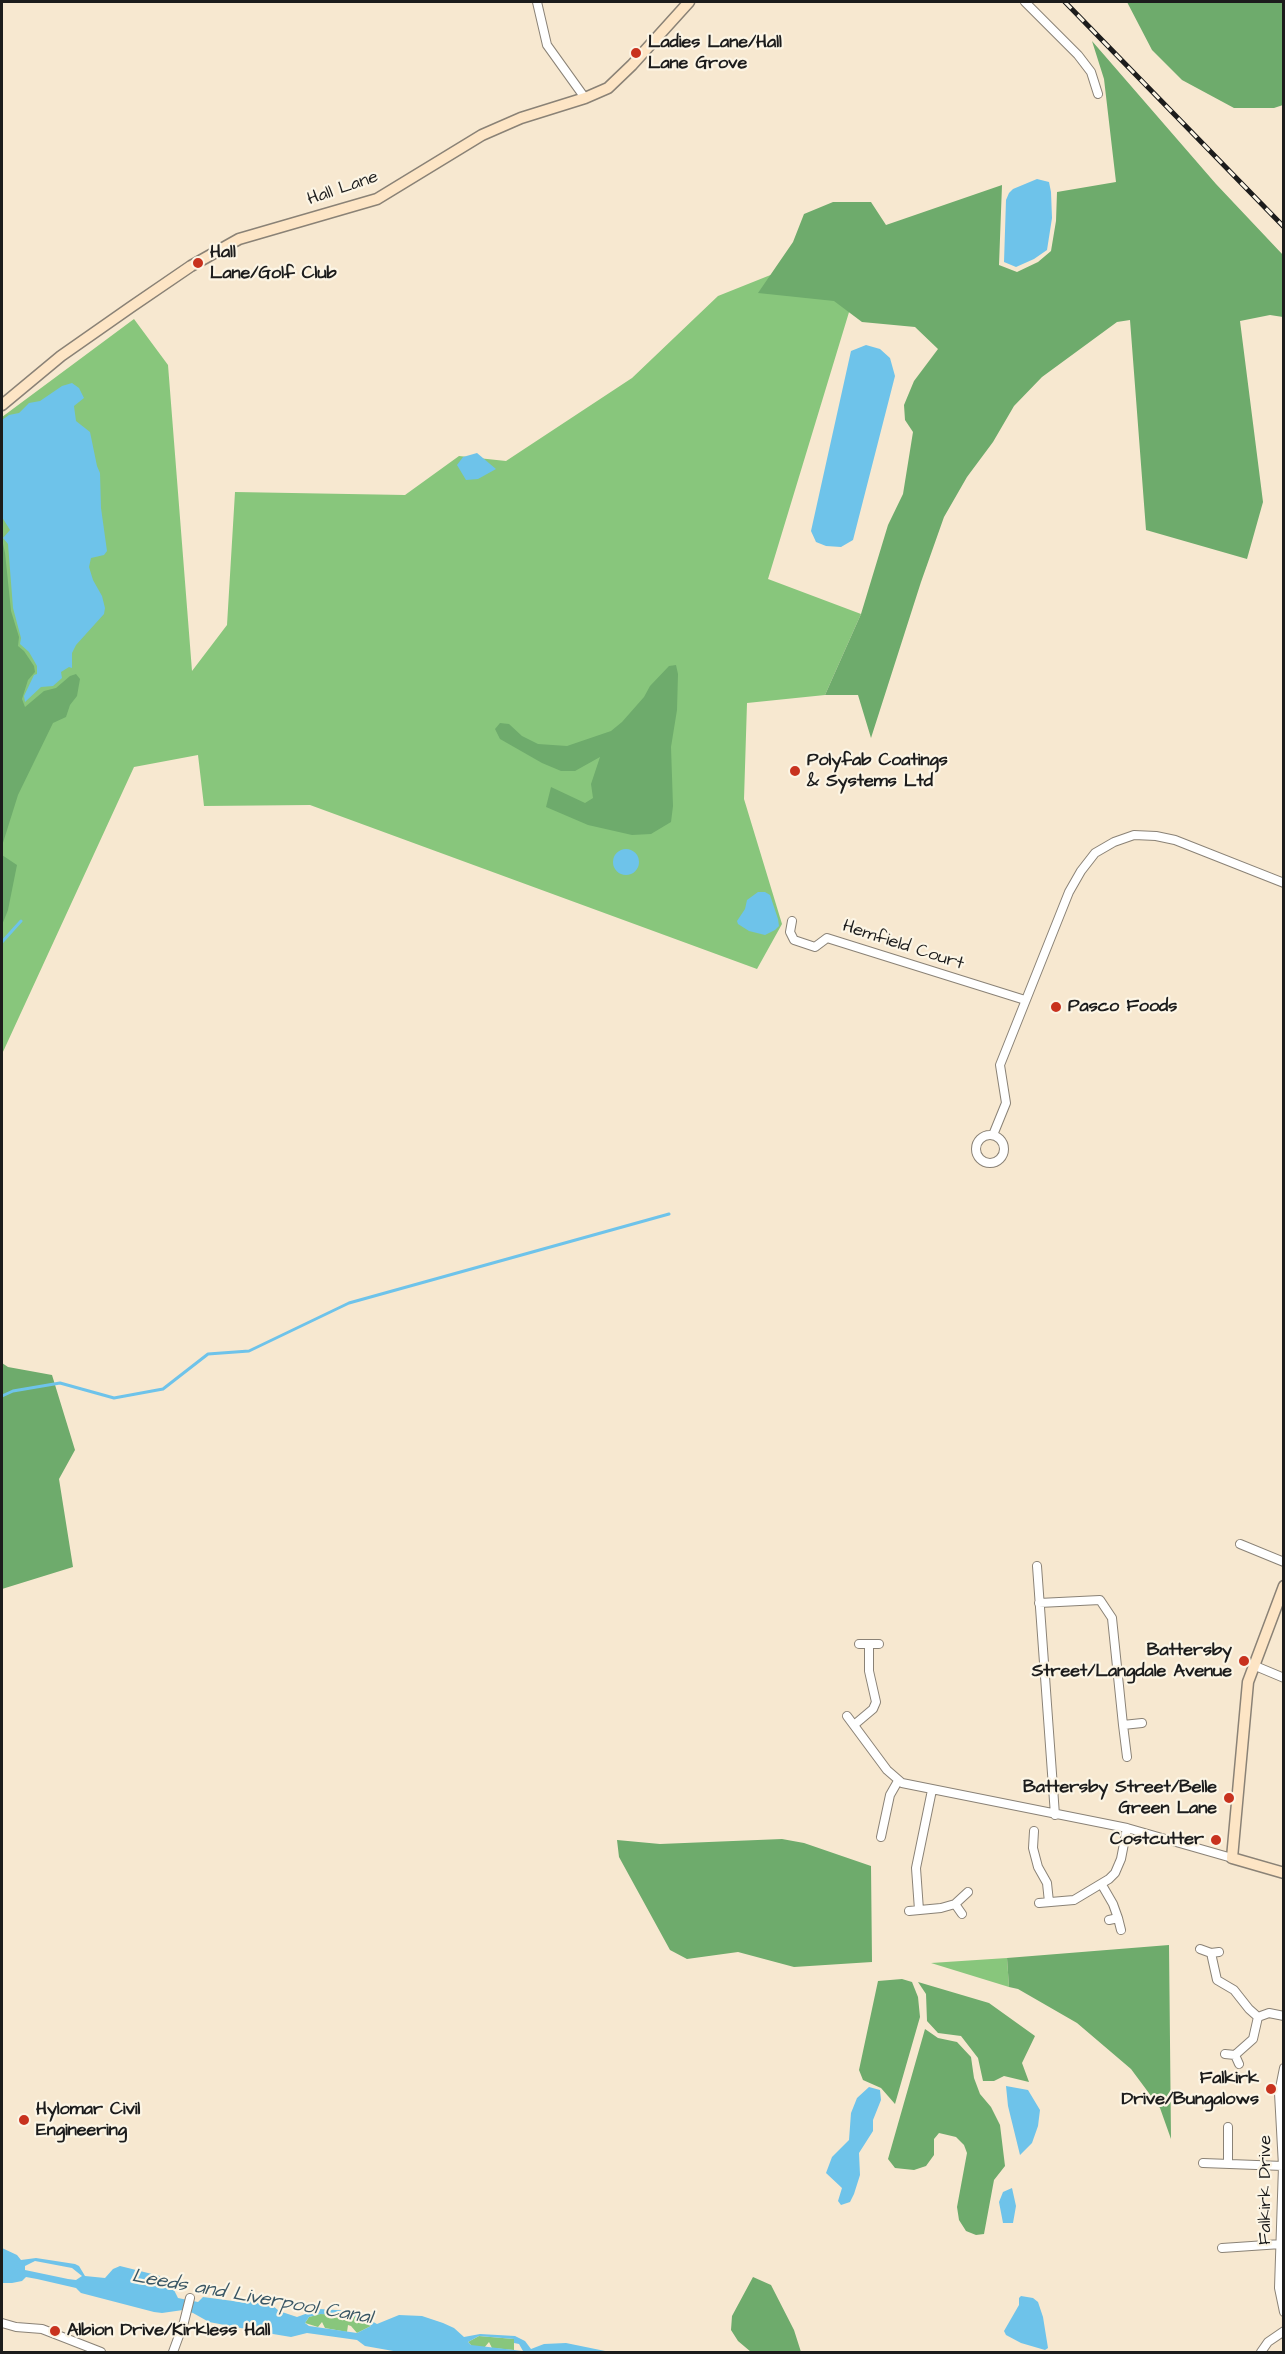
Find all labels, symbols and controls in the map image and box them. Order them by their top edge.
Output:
place label: Ladies Lane/Hall Lane Grove [648,32,782,74]
marker: Ladies Lane/Hall Lane Grove [629,46,643,60]
street label: Hall Lane [305,167,381,211]
place label: Hall Lane/Golf Club [210,242,337,284]
marker: Hall Lane/Golf Club [191,256,205,270]
place label: Polyfab Coatings & Systems Ltd [807,750,948,792]
marker: Polyfab Coatings & Systems Ltd [788,764,802,778]
street label: Hemfield Court [840,916,966,976]
place label: Pasco Foods [1068,996,1177,1018]
marker: Pasco Foods [1049,1000,1063,1014]
place label: Battersby Street/Langdale Avenue [1032,1640,1232,1682]
marker: Battersby Street/Langdale Avenue [1237,1654,1251,1668]
place label: Battersby Street/Belle Green Lane [1023,1777,1217,1820]
marker: Battersby Street/Belle Green Lane [1222,1791,1236,1805]
place label: Costcutter [1110,1829,1204,1851]
marker: Costcutter [1209,1833,1223,1847]
place label: Falkirk Drive/Bungalows [1121,2068,1259,2110]
marker: Falkirk Drive/Bungalows [1264,2082,1278,2096]
place label: Hylomar Civil Engineering [36,2099,140,2142]
marker: Hylomar Civil Engineering [17,2113,31,2127]
street label: Falkirk Drive [1255,2135,1277,2245]
water label: Leeds and Liverpool Canal [130,2265,374,2331]
place label: Albion Drive/Kirkless Hall [67,2320,270,2342]
marker: Albion Drive/Kirkless Hall [48,2324,62,2338]

